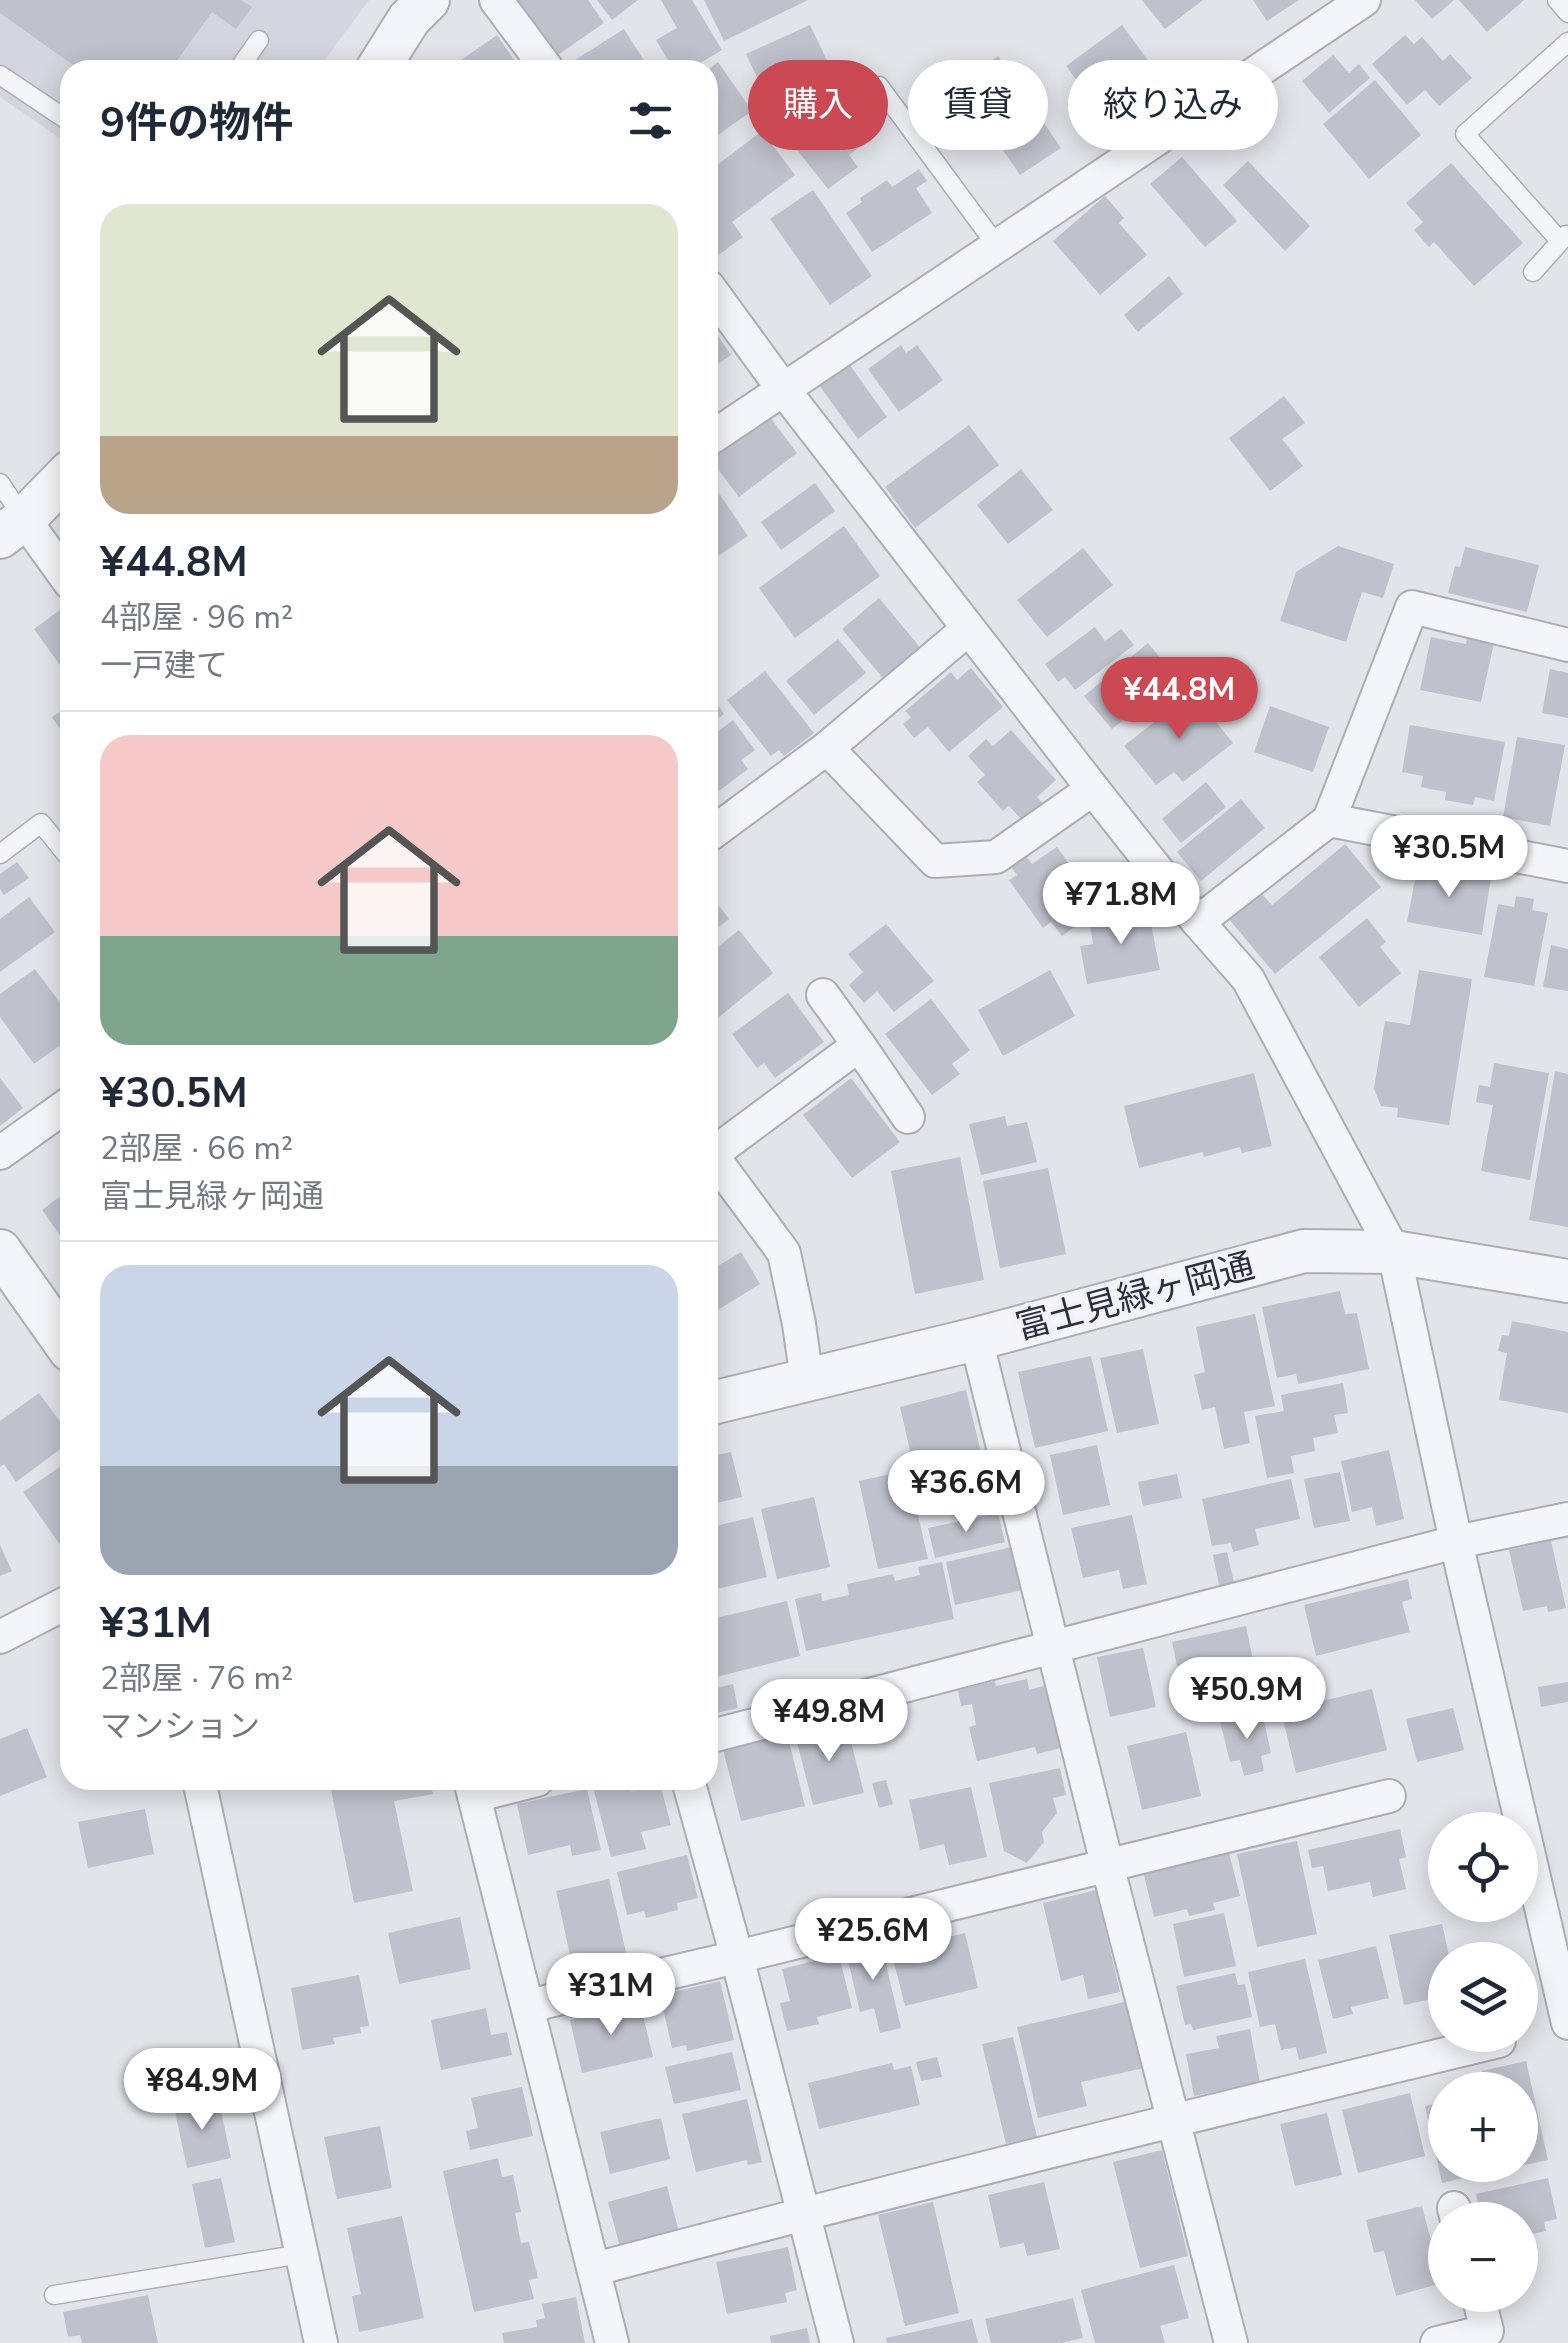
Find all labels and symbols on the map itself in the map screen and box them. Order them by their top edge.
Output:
pin: ¥44.8M [1098,657,1260,742]
pin: ¥30.5M [1368,815,1530,900]
pin: ¥71.8M [1040,862,1202,947]
street label: 富士見緑ヶ岡通 [1011,1242,1260,1351]
pin: ¥36.6M [885,1450,1047,1535]
pin: ¥50.9M [1166,1657,1328,1742]
pin: ¥49.8M [748,1679,910,1764]
pin: ¥25.6M [792,1898,954,1983]
pin: ¥31M [552,1953,670,2038]
pin: ¥84.9M [121,2048,283,2133]

